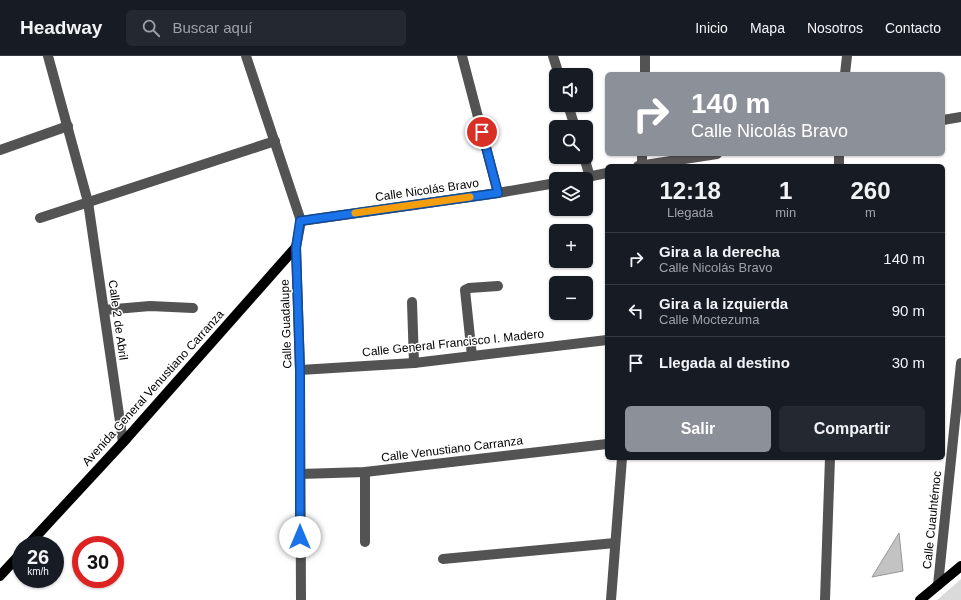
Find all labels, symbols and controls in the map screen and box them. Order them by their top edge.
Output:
search box [126,10,406,46]
text: Headway [20,17,102,38]
icon: search [140,17,162,39]
text: Buscar aquí [172,19,252,36]
text: Inicio [695,20,728,36]
text: Mapa [750,20,785,36]
text: Nosotros [807,20,863,36]
text: Contacto [885,20,941,36]
map controls [549,68,593,320]
button: sound [549,68,593,112]
icon: right [625,88,677,140]
text: 140 m [691,88,770,119]
pin [465,115,499,149]
button: search [549,120,593,164]
icon: arrive [471,121,493,143]
text: Calle Nicolás Bravo [691,121,848,141]
button: layers [549,172,593,216]
street label: Calle Nicolás Bravo [374,176,480,204]
text: 12:18 [659,177,721,204]
text: 1 [779,177,792,204]
text: 260 [851,177,891,204]
text: Llegada [667,205,713,220]
text: min [775,205,796,220]
text: m [865,205,876,220]
button: + [549,224,593,268]
text: Gira a la derecha [659,243,780,260]
icon: right [625,248,647,270]
text: 140 m [883,250,925,267]
text: Calle Nicolás Bravo [659,260,772,275]
button: − [549,276,593,320]
street label: Calle 2 de Abril [105,279,131,361]
street label: Calle Guadalupe [277,279,295,369]
text: Gira a la izquierda [659,295,788,312]
icon: left [625,300,647,322]
text: 90 m [892,302,925,319]
street label: Avenida General Venustiano Carranza [79,307,227,469]
text: Calle Moctezuma [659,312,759,327]
street label: Calle General Francisco I. Madero [361,326,545,360]
icon: arrive [625,352,647,374]
text: Llegada al destino [659,354,790,371]
text: 30 m [892,354,925,371]
button: Salir [625,406,771,452]
button: Compartir [779,406,925,452]
street label: Calle Venustiano Carranza [380,433,524,465]
street label: Calle Cuauhtémoc [920,470,944,570]
position arrow [279,516,321,558]
speed limit sign: 30 [72,536,124,588]
text: 26 [27,546,49,568]
text: km/h [27,566,49,577]

